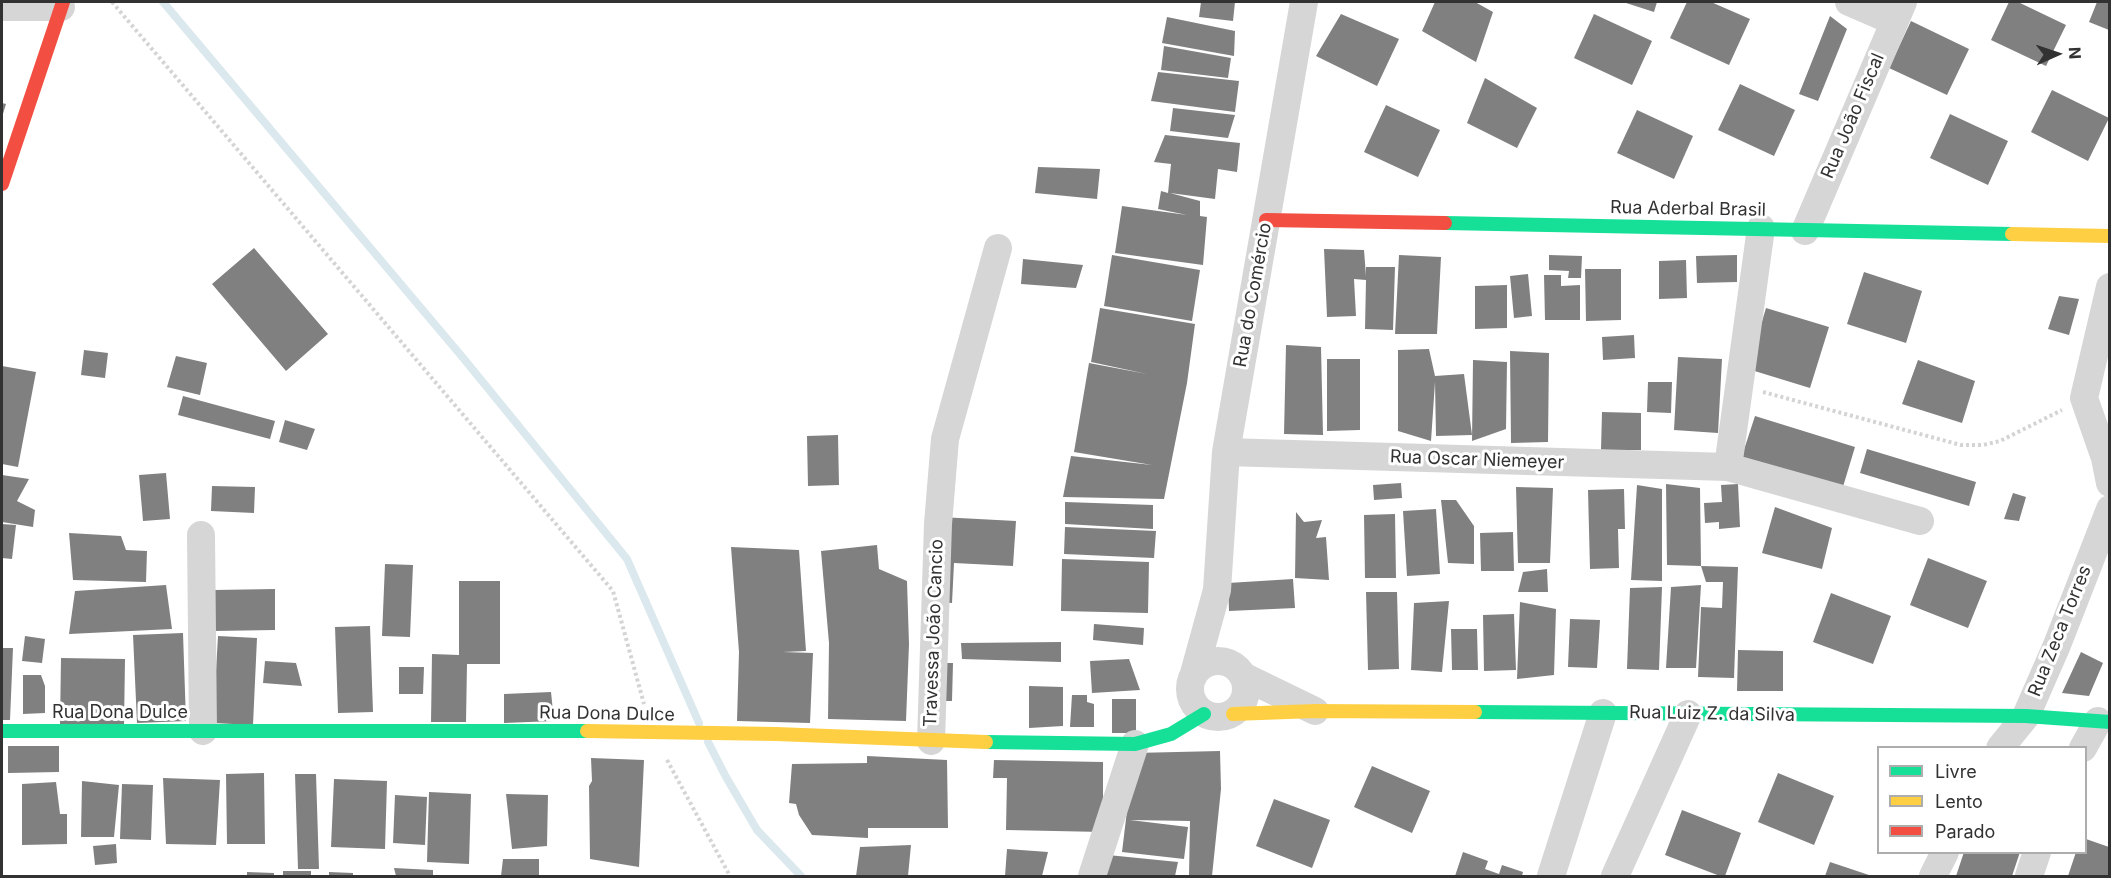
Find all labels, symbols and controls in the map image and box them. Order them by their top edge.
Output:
north arrow [2027,24,2087,84]
text: N [2065,46,2085,60]
street label: Rua João Fiscal [1817,50,1889,182]
street label: Rua Aderbal Brasil [1610,197,1766,221]
street label: Rua do Comércio [1230,221,1276,369]
street label: Rua Oscar Niemeyer [1389,446,1565,474]
street label: Travessa João Cancio [920,539,948,727]
street label: Rua Zeca Torres [2024,562,2096,700]
street label: Rua Dona Dulce [52,702,188,724]
street label: Rua Dona Dulce [539,702,675,726]
street label: Rua Luiz Z. da Silva [1629,702,1795,726]
legend [1877,746,2087,854]
text: Livre [1935,761,1977,782]
text: Lento [1935,791,1983,812]
text: Parado [1935,821,1995,842]

